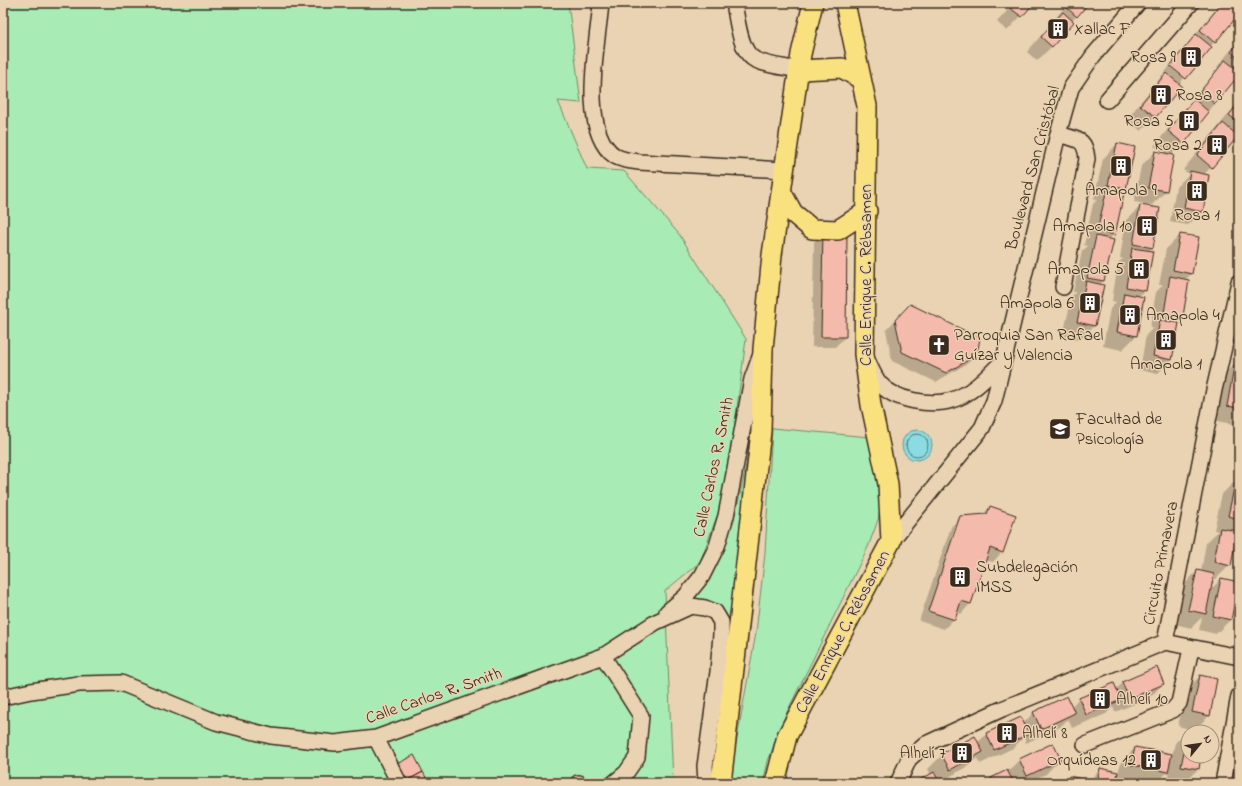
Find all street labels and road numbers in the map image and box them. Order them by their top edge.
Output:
street label: Boulevard San Cristóbal [999,83,1067,254]
street label: Calle Enrique C. Rébsamen [854,184,879,366]
street label: Calle Carlos R. Smith [687,395,741,539]
street label: Circuito Primavera [1137,499,1185,627]
street label: Calle Enrique C. Rébsamen [789,546,897,718]
street label: Calle Carlos R. Smith [363,661,505,731]

